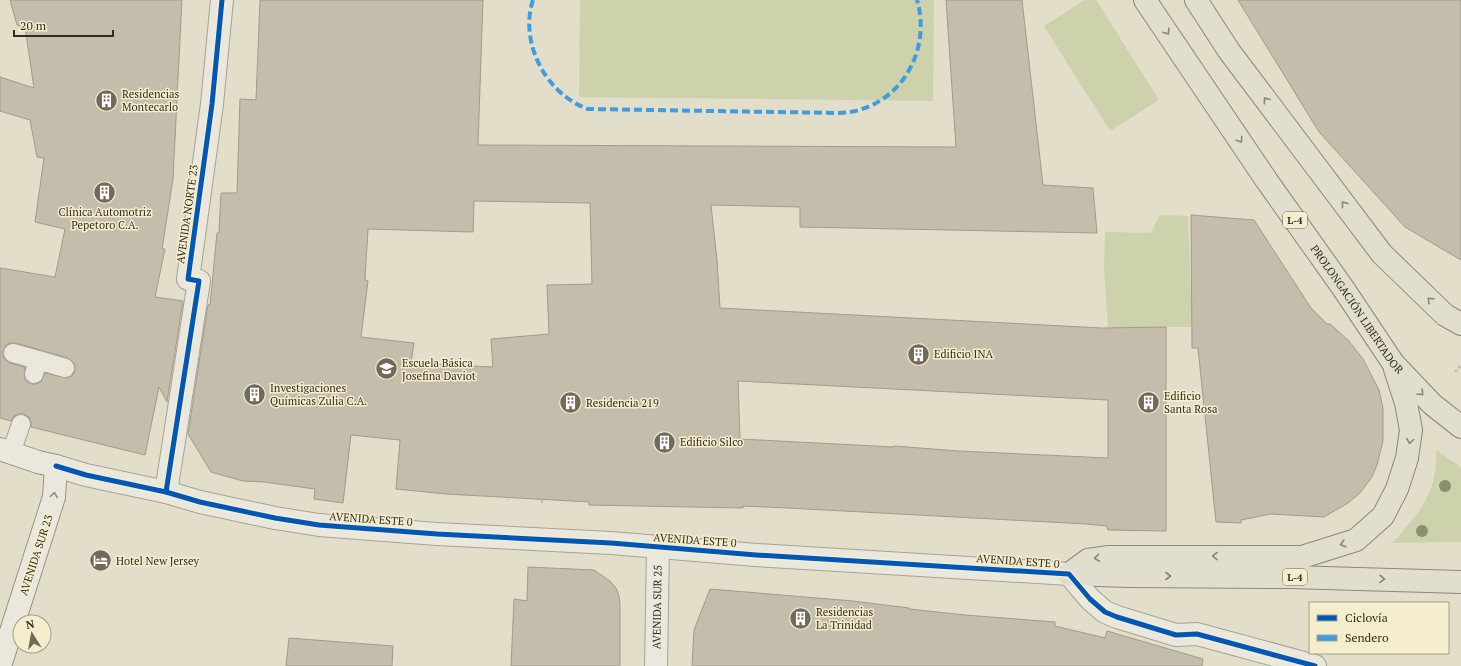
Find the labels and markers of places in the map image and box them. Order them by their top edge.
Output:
building icon: Residencias Montecarlo [93,87,119,113]
place label: Residencias Montecarlo [122,87,180,114]
building icon: Clínica Automotriz Pepetoro C.A. [92,179,118,205]
place label: Clínica Automotriz Pepetoro C.A. [58,205,152,232]
building icon: Edificio INA [906,341,932,367]
place label: Edificio INA [934,347,994,361]
school or university icon: Escuela Básica Josefina Daviot [373,356,399,382]
place label: Escuela Básica Josefina Daviot [402,356,476,383]
building icon: Investigaciones Químicas Zulia C.A. [242,381,268,407]
place label: Investigaciones Químicas Zulia C.A. [270,381,367,408]
building icon: Edificio Santa Rosa [1135,389,1161,415]
place label: Edificio Santa Rosa [1164,389,1218,416]
building icon: Residencia 219 [558,390,584,416]
place label: Residencia 219 [586,396,659,410]
building icon: Edificio Silco [652,429,678,455]
place label: Edificio Silco [680,435,743,449]
hotel icon: Hotel New Jersey [87,548,113,574]
place label: Hotel New Jersey [116,554,199,568]
building icon: Residencias La Trinidad [788,605,814,631]
place label: Residencias La Trinidad [816,605,874,632]

